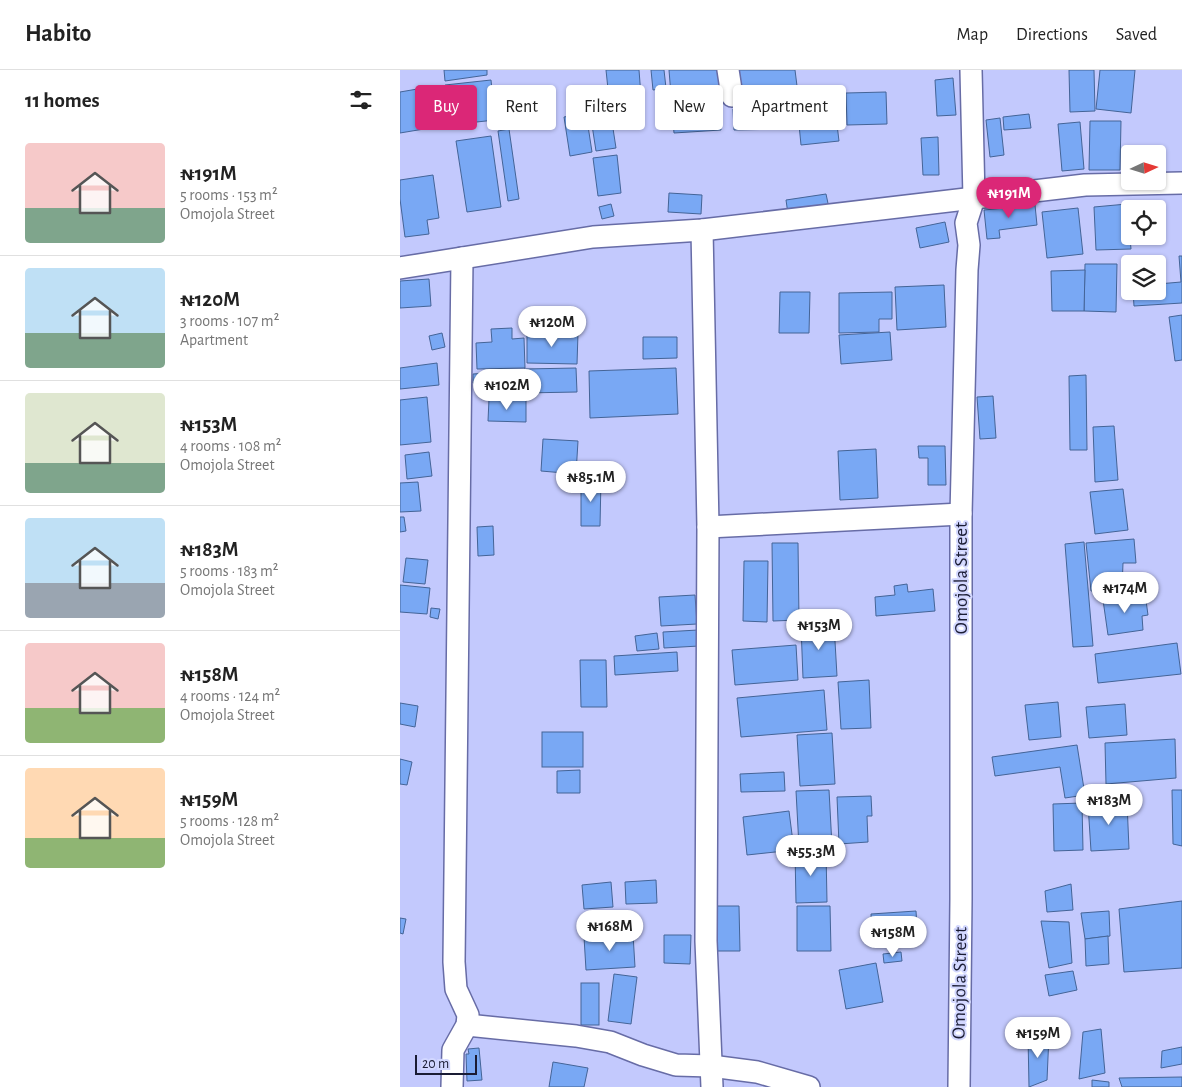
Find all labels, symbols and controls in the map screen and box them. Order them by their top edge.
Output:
text: Habito [25,22,91,46]
text: Map [957,26,988,44]
text: Directions [1016,26,1088,44]
text: Saved [1116,26,1157,44]
chip: Buy [415,85,477,130]
chip: Rent [487,85,556,130]
chip: Filters [566,85,645,130]
chip: New [655,85,723,130]
chip: Apartment [733,85,846,130]
icon: filters [347,86,375,114]
text: 11 homes [25,90,100,111]
north arrow [1121,145,1166,190]
map controls [1121,145,1166,300]
icon: home [65,163,125,223]
text: ₦191M [180,163,237,184]
pin: ₦191M [974,176,1044,219]
text: ₦191M [987,185,1031,201]
text: 5 rooms · 153 m² [180,187,278,203]
button: locate [1121,200,1166,245]
text: Omojola Street [180,206,275,222]
button: layers [1121,255,1166,300]
icon: home [65,288,125,348]
text: ₦120M [180,289,240,310]
pin: ₦120M [517,306,587,348]
text: 3 rooms · 107 m² [180,313,279,329]
text: ₦120M [529,314,575,330]
text: Apartment [180,332,248,348]
pin: ₦102M [472,368,542,411]
text: ₦102M [484,377,530,393]
icon: home [65,413,125,473]
text: ₦153M [180,414,237,435]
text: 4 rooms · 108 m² [180,438,281,454]
text: Omojola Street [180,457,275,473]
pin: ₦85.1M [550,460,632,503]
text: ₦85.1M [567,469,615,485]
street label: Omojola Street [952,522,971,634]
icon: home [65,538,125,598]
text: ₦183M [180,539,239,560]
text: 5 rooms · 183 m² [180,563,278,579]
pin: ₦174M [1090,572,1160,614]
text: ₦174M [1103,580,1147,596]
text: Omojola Street [180,582,275,598]
pin: ₦153M [784,608,854,651]
text: ₦153M [797,617,841,633]
icon: home [65,663,125,723]
text: ₦158M [180,664,239,685]
text: 4 rooms · 124 m² [180,688,280,704]
text: Omojola Street [180,707,275,723]
pin: ₦183M [1074,784,1144,826]
icon: home [65,788,125,848]
text: ₦159M [180,789,238,810]
text: ₦183M [1087,792,1131,808]
text: 5 rooms · 128 m² [180,813,279,829]
text: Omojola Street [180,832,275,848]
pin: ₦55.3M [770,834,852,877]
text: ₦55.3M [787,843,835,859]
pin: ₦168M [575,910,645,952]
pin: ₦158M [858,916,928,958]
text: ₦168M [587,918,633,934]
text: ₦158M [871,924,915,940]
street label: Omojola Street [950,927,970,1039]
pin: ₦159M [1003,1016,1073,1059]
text: ₦159M [1016,1025,1060,1041]
scale bar [415,1052,478,1075]
text: 20 m [422,1057,449,1071]

